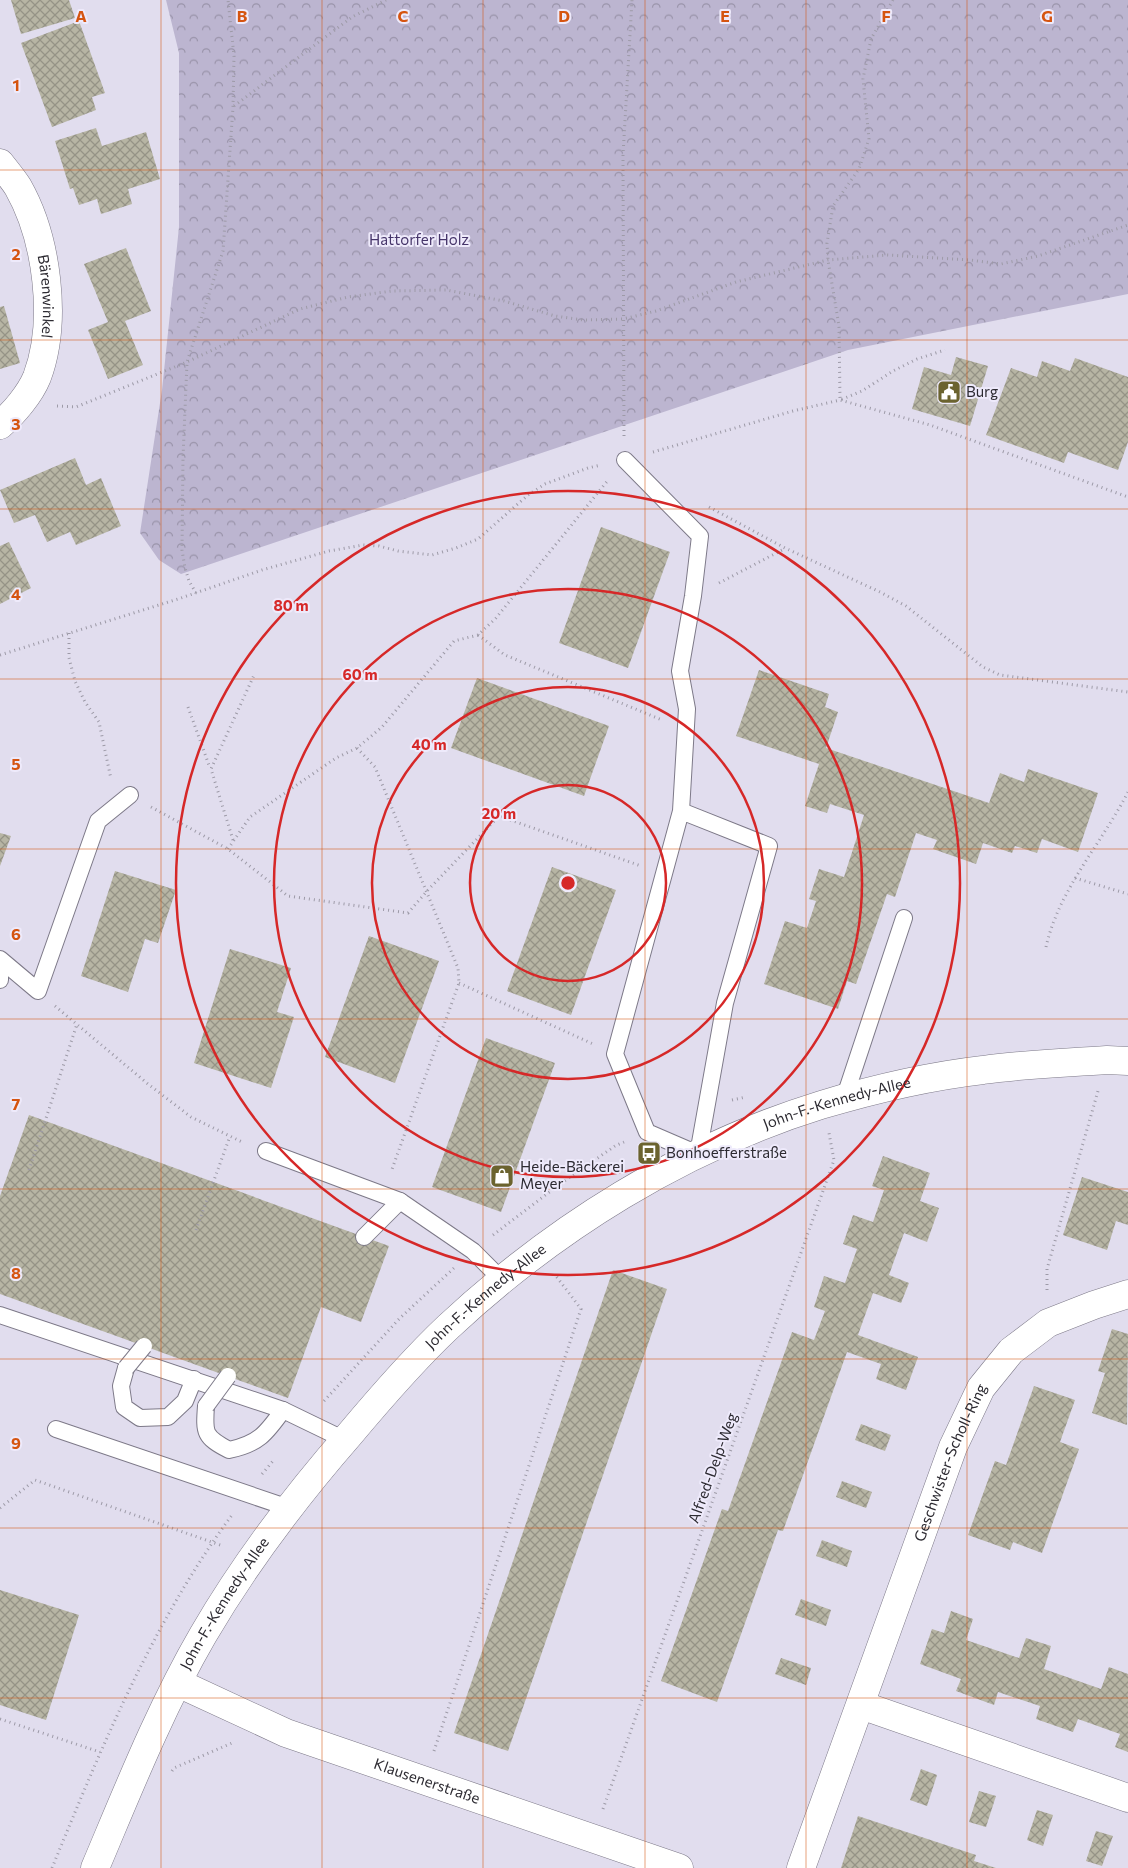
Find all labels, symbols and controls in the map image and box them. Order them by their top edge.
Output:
text: A [75,6,87,25]
text: B [237,6,248,25]
text: C [398,6,409,25]
text: D [558,6,570,25]
text: E [720,6,730,25]
text: F [881,6,891,25]
text: G [1041,6,1053,25]
text: 1 [12,75,20,94]
park label: Hattorfer Holz [369,230,469,248]
text: 2 [11,244,21,263]
street label: Bärenwinkel [34,253,58,339]
public building icon: Burg [936,379,962,405]
place label: Burg [966,382,998,400]
text: 3 [11,414,21,433]
text: 4 [11,584,21,603]
text: 80 m [273,596,309,614]
text: 60 m [342,665,378,683]
text: 40 m [411,735,447,753]
text: 5 [11,754,21,773]
text: 20 m [482,804,516,822]
centre of rings [559,874,577,892]
text: 6 [11,924,21,943]
street label: John-F.-Kennedy-Allee [760,1072,912,1132]
text: 7 [12,1094,21,1113]
bus stop icon: Bonhoefferstraße [636,1140,662,1166]
place label: Bonhoefferstraße [666,1143,787,1161]
place label: Heide-Bäckerei Meyer [520,1157,624,1192]
shop icon: Heide-Bäckerei Meyer [489,1163,515,1189]
street label: John-F.-Kennedy-Allee [421,1239,549,1352]
text: 8 [11,1263,21,1282]
street label: Geschwister-Scholl-Ring [910,1380,990,1544]
street label: Alfred-Delp-Weg [684,1410,740,1525]
text: 9 [11,1433,21,1452]
street label: John-F.-Kennedy-Allee [176,1533,272,1672]
street label: Klausenerstraße [372,1754,483,1807]

